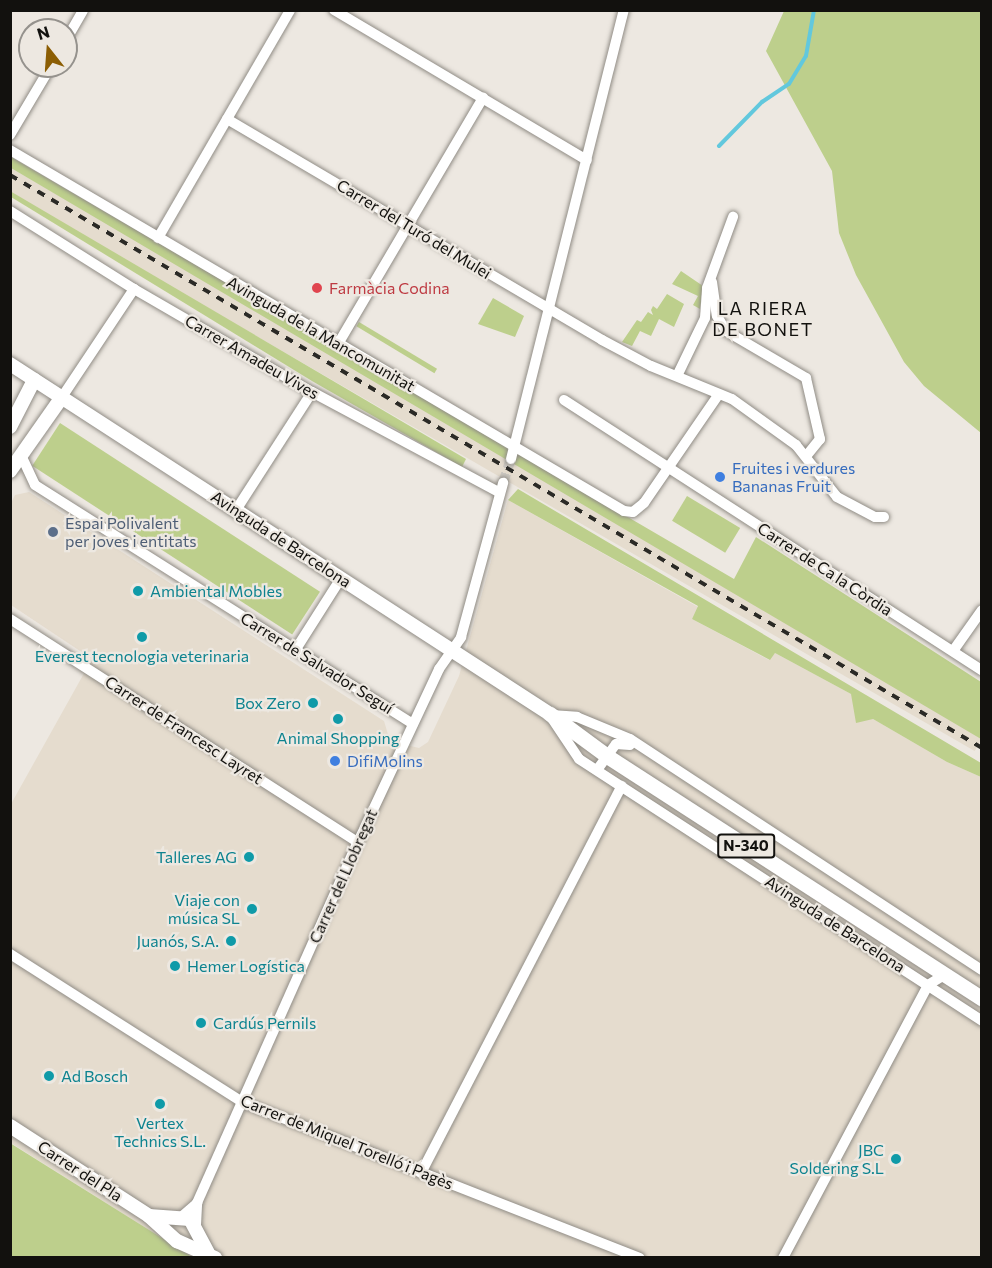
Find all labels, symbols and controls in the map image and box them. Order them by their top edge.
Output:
north arrow [18,18,78,78]
text: N [35,21,52,43]
street label: Carrer del Turó del Mulei [333,175,495,283]
street label: Avinguda de la Mancomunitat [223,272,419,396]
place label: Farmàcia Codina [329,278,450,298]
marker: Farmàcia Codina [310,281,324,295]
district label: LA RIERA DE BONET [712,298,814,340]
street label: Carrer Amadeu Vives [182,311,322,403]
place label: Fruites i verdures Bananas Fruit [732,458,855,496]
marker: Fruites i verdures Bananas Fruit [713,470,727,484]
street label: Avinguda de Barcelona [207,486,355,592]
place label: Espai Polivalent per joves i entitats [65,513,197,551]
street label: Carrer de Ca la Còrdia [754,518,896,620]
marker: Espai Polivalent per joves i entitats [46,525,60,539]
place label: Ambiental Mobles [150,581,282,601]
marker: Ambiental Mobles [131,584,145,598]
street label: Carrer de Salvador Seguí [237,608,397,718]
marker: Everest tecnologia veterinaria [135,630,149,644]
place label: Everest tecnologia veterinaria [35,646,249,666]
street label: Carrer de Francesc Layret [101,672,267,788]
place label: Box Zero [235,693,301,713]
marker: Box Zero [306,696,320,710]
marker: Animal Shopping [331,712,345,726]
place label: Animal Shopping [277,728,399,748]
place label: DifiMolins [347,751,423,771]
marker: DifiMolins [328,754,342,768]
street label: Carrer del Llobregat [305,806,381,946]
road number: N-340 [716,834,776,858]
place label: Talleres AG [156,847,237,867]
marker: Talleres AG [242,850,256,864]
street label: Avinguda de Barcelona [761,871,909,977]
place label: Viaje con música SL [168,890,240,928]
marker: Viaje con música SL [245,902,259,916]
place label: Juanós, S.A. [137,931,219,951]
marker: Juanós, S.A. [224,934,238,948]
place label: Hemer Logística [187,956,305,976]
marker: Hemer Logística [168,959,182,973]
place label: Cardús Pernils [213,1013,316,1033]
marker: Cardús Pernils [194,1016,208,1030]
place label: Ad Bosch [61,1066,128,1086]
marker: Ad Bosch [42,1069,56,1083]
street label: Carrer de Miquel Torelló i Pagès [238,1090,456,1194]
marker: Vertex Technics S.L. [153,1097,167,1111]
place label: Vertex Technics S.L. [114,1113,206,1151]
street label: Carrer del Pla [34,1137,126,1205]
place label: JBC Soldering S.L [790,1140,884,1178]
marker: JBC Soldering S.L [889,1152,903,1166]

